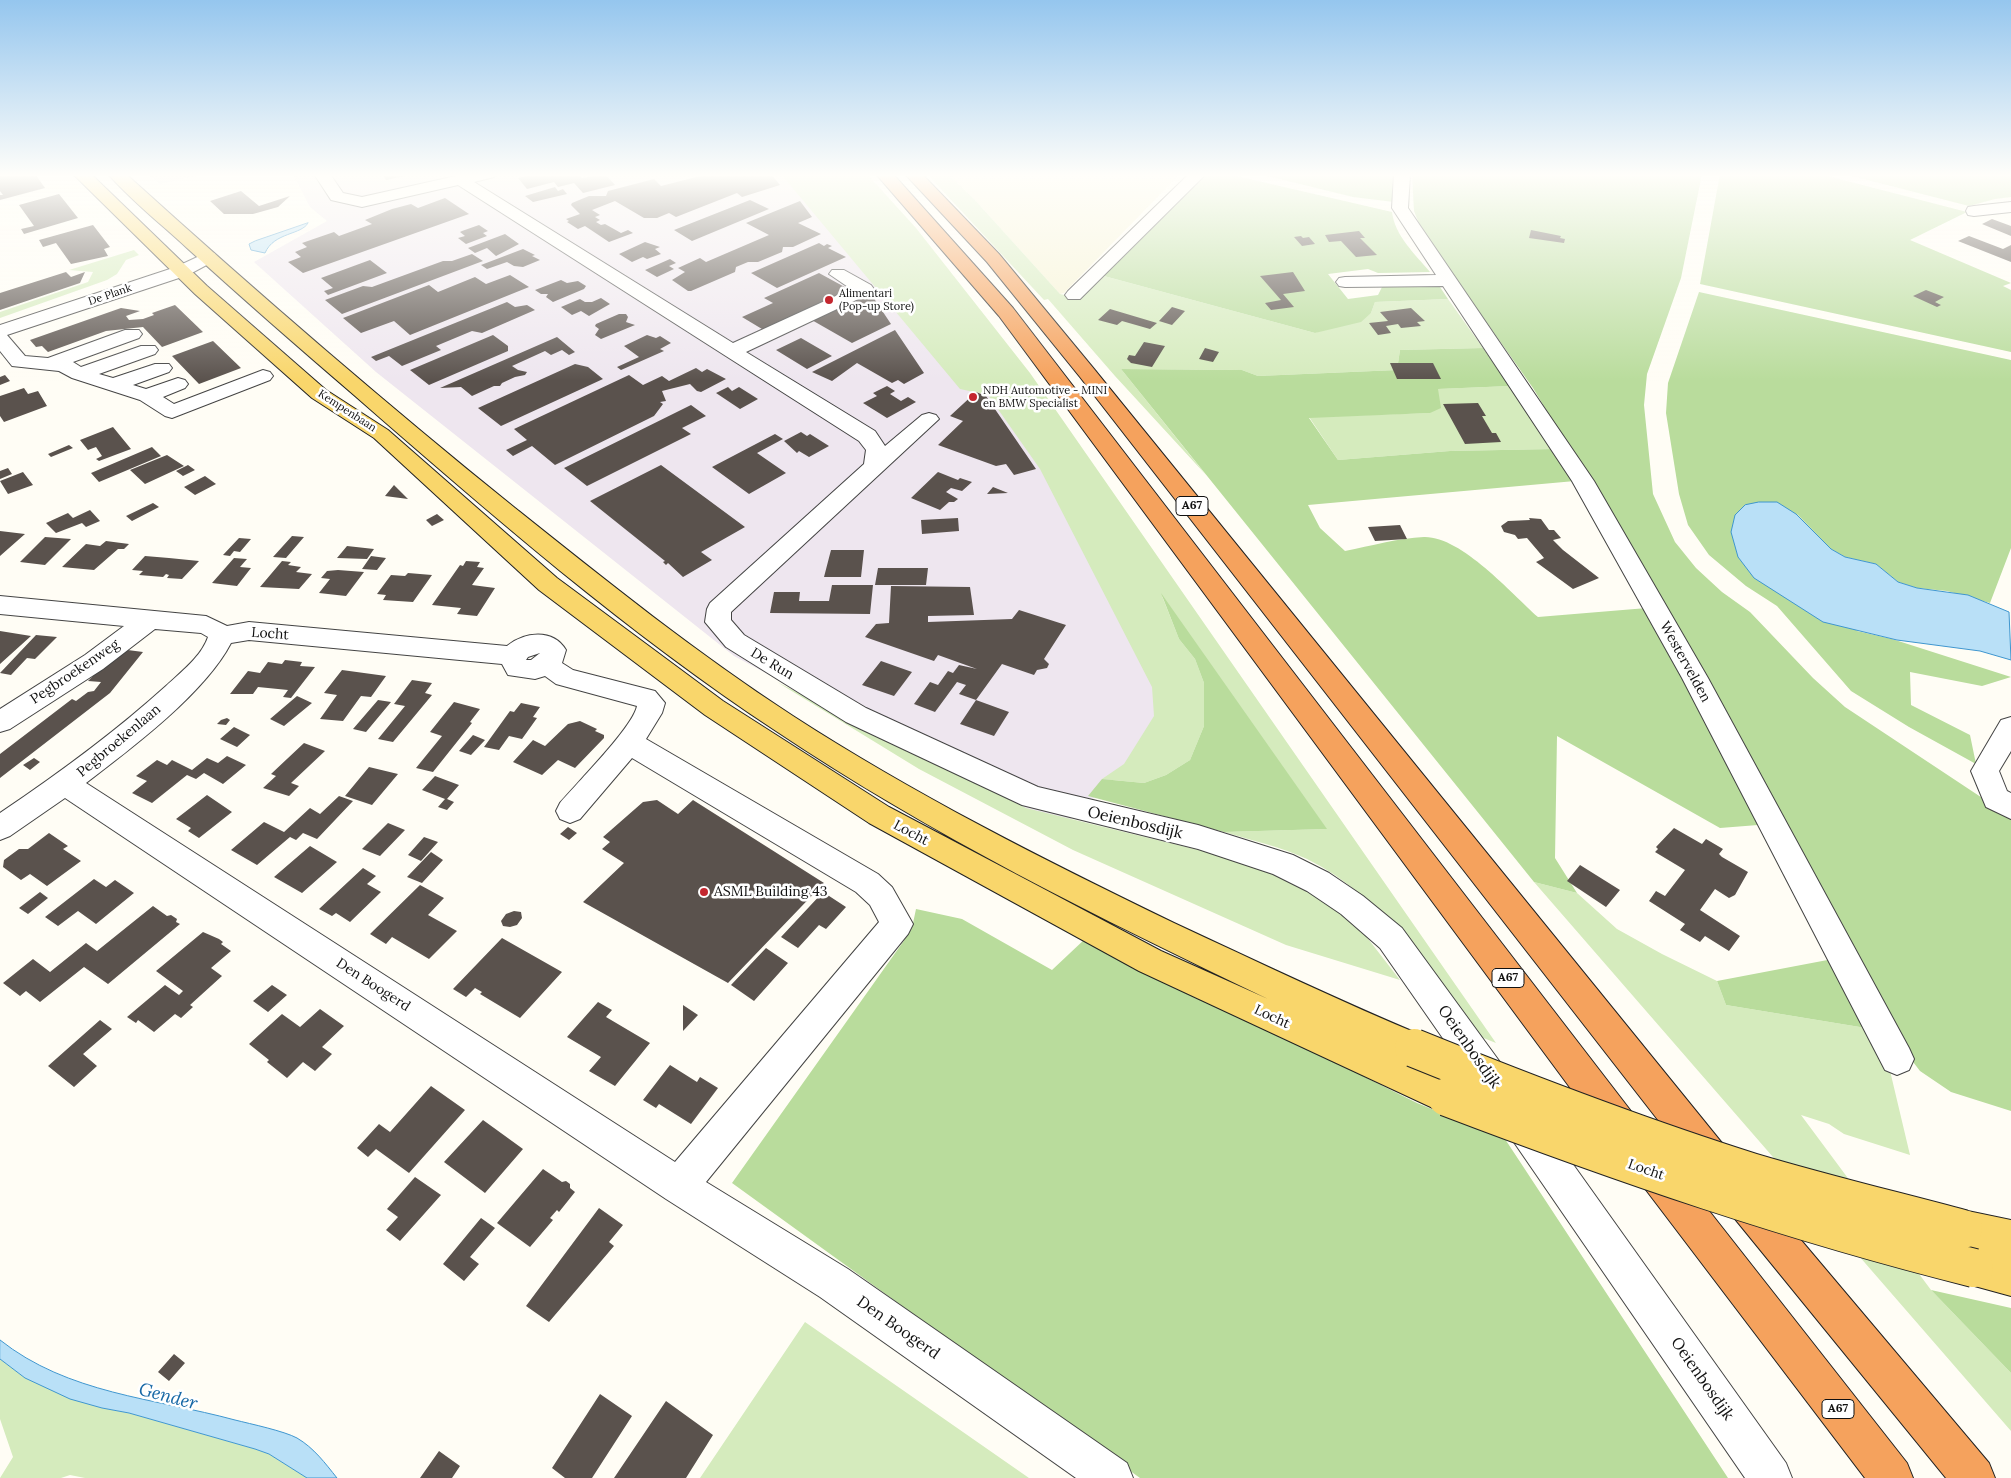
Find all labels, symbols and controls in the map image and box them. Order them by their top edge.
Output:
street label: De Plank [87,281,133,309]
place label: Alimentari (Pop-up Store) [839,287,914,313]
marker: Alimentari (Pop-up Store) [823,294,835,306]
place label: NDH Automotive - MINI en BMW Specialist [983,384,1107,410]
street label: Kempenbaan [315,387,379,435]
marker: NDH Automotive - MINI en BMW Specialist [967,391,979,403]
road number: A67 [1176,496,1208,516]
street label: Westervelden [1656,619,1714,705]
street label: Locht [251,624,289,644]
street label: Pegbroekenweg [27,636,123,708]
street label: De Run [747,645,797,683]
street label: Pegbroekenlaan [74,701,164,781]
street label: Oeienbosdijk [1086,803,1184,843]
street label: Locht [891,817,931,849]
place label: ASML Building 43 [714,884,828,900]
marker: ASML Building 43 [698,886,710,898]
street label: Den Boogerd [333,955,413,1015]
road number: A67 [1492,968,1524,988]
street label: Locht [1251,1001,1293,1033]
street label: Oeienbosdijk [1433,1002,1505,1092]
street label: Locht [1626,1156,1666,1184]
street label: Den Boogerd [853,1292,943,1364]
street label: Oeienbosdijk [1666,1334,1738,1424]
water label: Gender [136,1379,200,1415]
road number: A67 [1822,1400,1854,1418]

